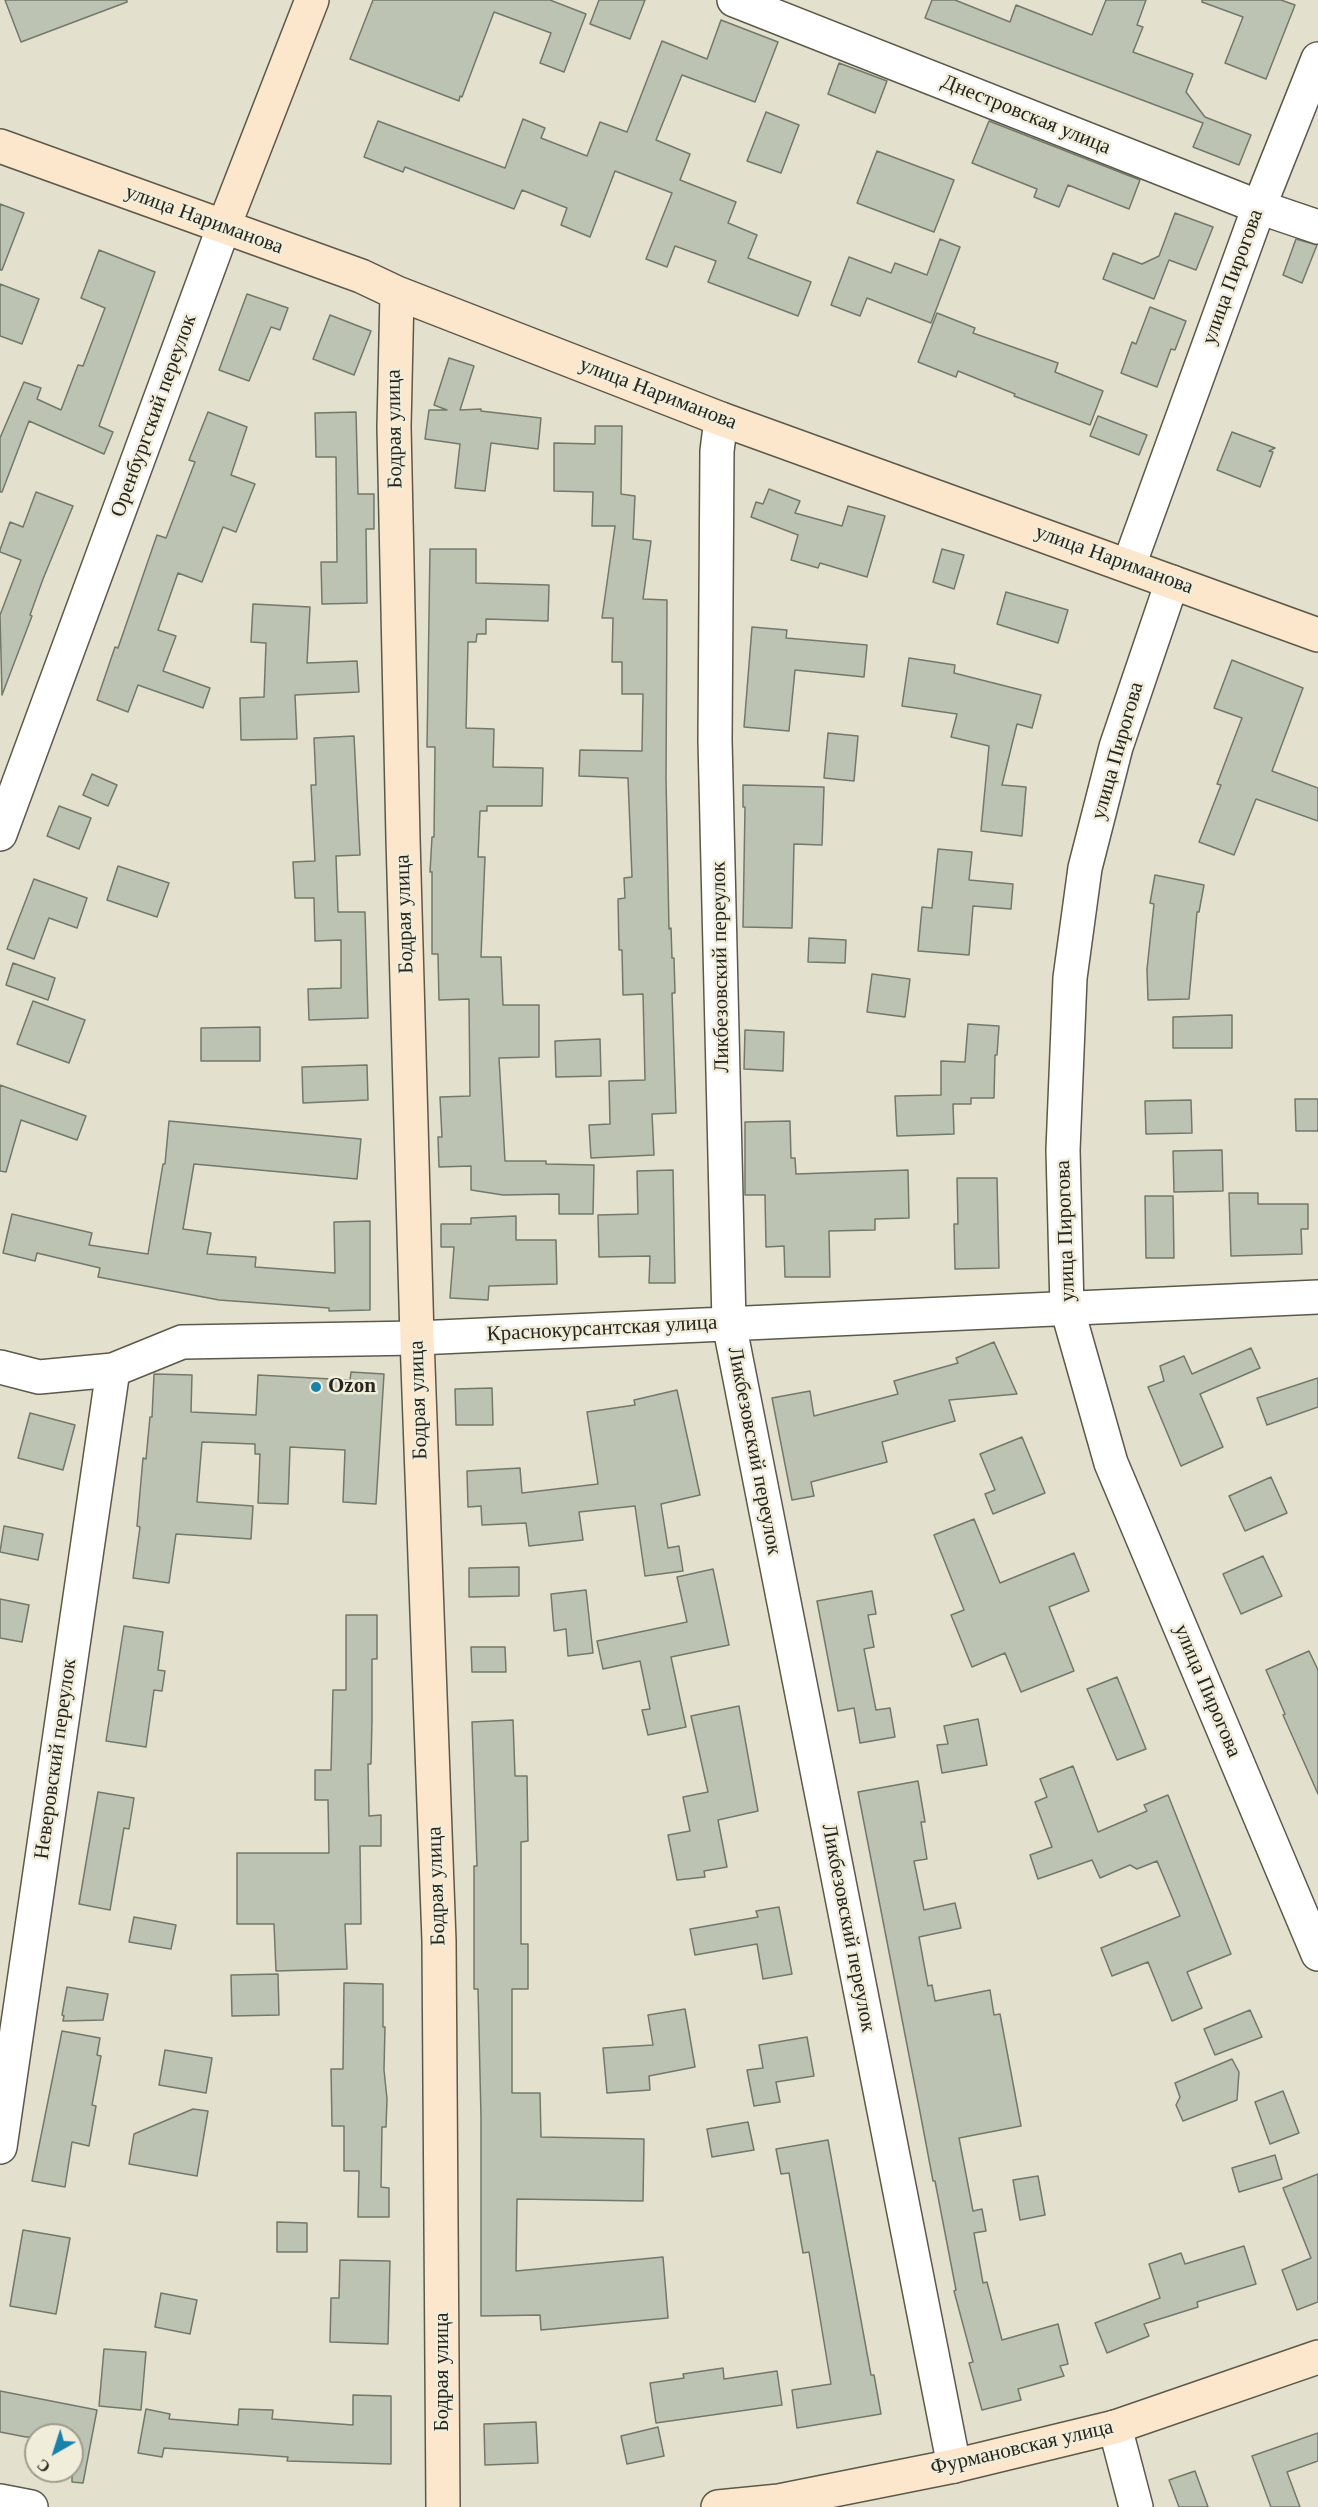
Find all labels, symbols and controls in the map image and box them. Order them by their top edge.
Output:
street label: Днестровская улица [938,70,1114,160]
street label: улица Нариманова [121,180,287,260]
street label: улица Пирогова [1197,206,1269,348]
street label: Оренбургский переулок [106,311,202,521]
street label: улица Нариманова [576,352,740,436]
street label: Бодрая улица [381,369,409,489]
street label: улица Нариманова [1031,520,1197,600]
street label: улица Пирогова [1086,679,1150,823]
street label: Бодрая улица [390,854,420,974]
street label: Ликбезовский переулок [707,861,735,1073]
street label: улица Пирогова [1051,1160,1081,1302]
street label: Краснокурсантская улица [486,1310,718,1348]
street label: Бодрая улица [404,1340,434,1460]
street label: Ликбезовский переулок [721,1345,787,1557]
place label: Ozon [328,1374,376,1400]
marker: Ozon [309,1380,323,1394]
street label: улица Пирогова [1168,1621,1246,1761]
street label: Неверовский переулок [29,1657,83,1861]
street label: Ликбезовский переулок [815,1822,881,2034]
street label: Бодрая улица [422,1826,452,1946]
street label: Бодрая улица [429,2312,455,2432]
street label: Фурмановская улица [928,2415,1116,2481]
north arrow [24,2423,84,2483]
text: С [34,2456,53,2476]

